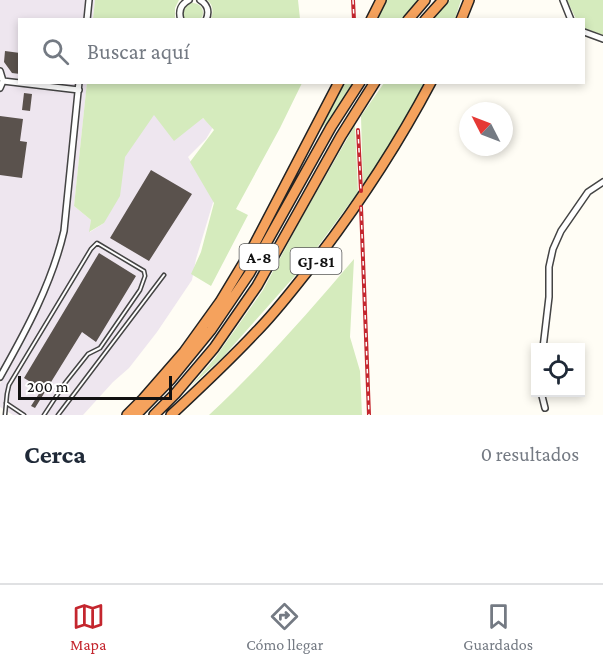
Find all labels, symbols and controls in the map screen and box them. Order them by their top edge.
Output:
search box [18,18,585,84]
icon: search [39,35,72,68]
text: Buscar aquí [87,39,189,64]
north arrow [459,102,513,156]
road number: A-8 [240,244,278,270]
road number: GJ-81 [290,248,342,274]
map controls [531,343,585,397]
button: locate [531,343,585,397]
scale bar [18,373,172,400]
text: 200 m [27,378,69,395]
text: Cerca [24,440,86,469]
text: 0 resultados [481,443,579,465]
tab: Mapa [70,600,106,653]
tab: Cómo llegar [246,600,323,653]
tab: Guardados [463,600,533,653]

